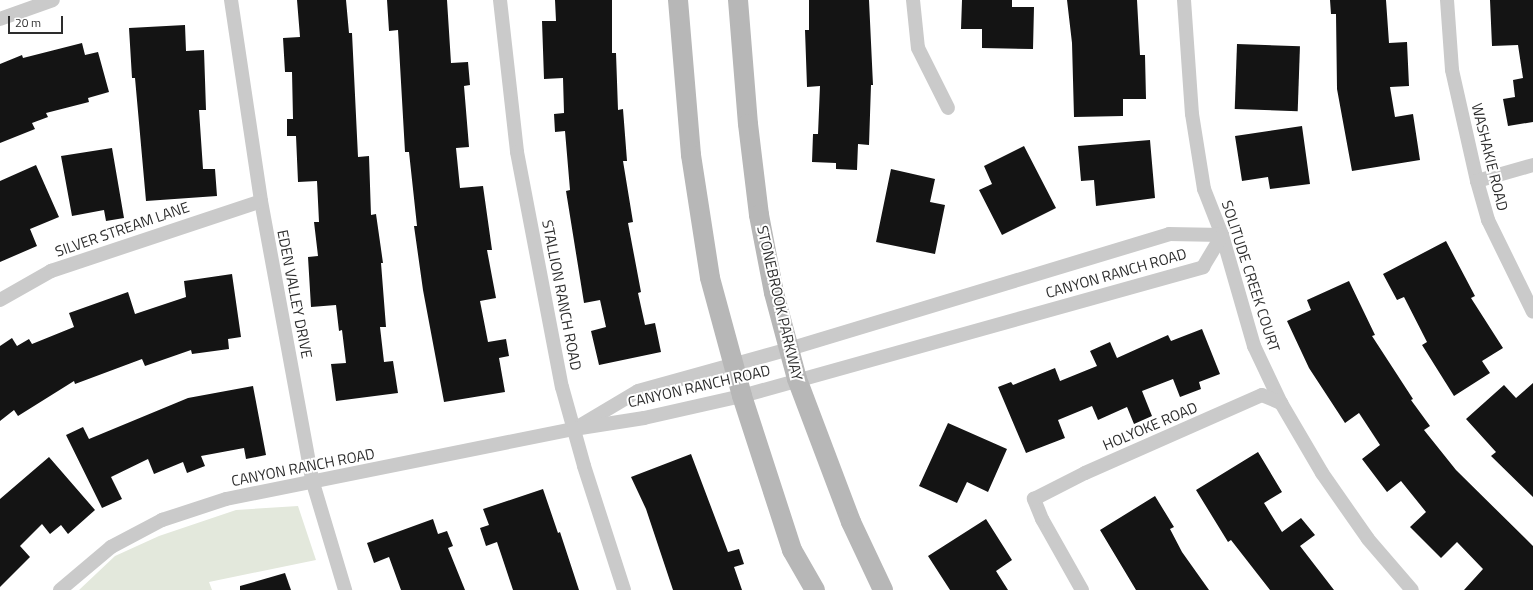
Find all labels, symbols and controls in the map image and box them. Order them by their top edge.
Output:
scale bar [10,8,65,34]
text: 20 m [15,13,41,32]
street label: WASHAKIE ROAD [1468,101,1512,213]
street label: SILVER STREAM LANE [53,198,191,260]
street label: SOLITUDE CREEK COURT [1218,198,1284,354]
street label: STALLION RANCH ROAD [539,218,585,372]
street label: STONEBROOK PARKWAY [753,224,807,382]
street label: EDEN VALLEY DRIVE [274,228,316,360]
street label: CANYON RANCH ROAD [1044,244,1188,302]
street label: CANYON RANCH ROAD [626,361,772,411]
street label: HOLYOKE ROAD [1100,398,1200,454]
street label: CANYON RANCH ROAD [230,444,376,490]

